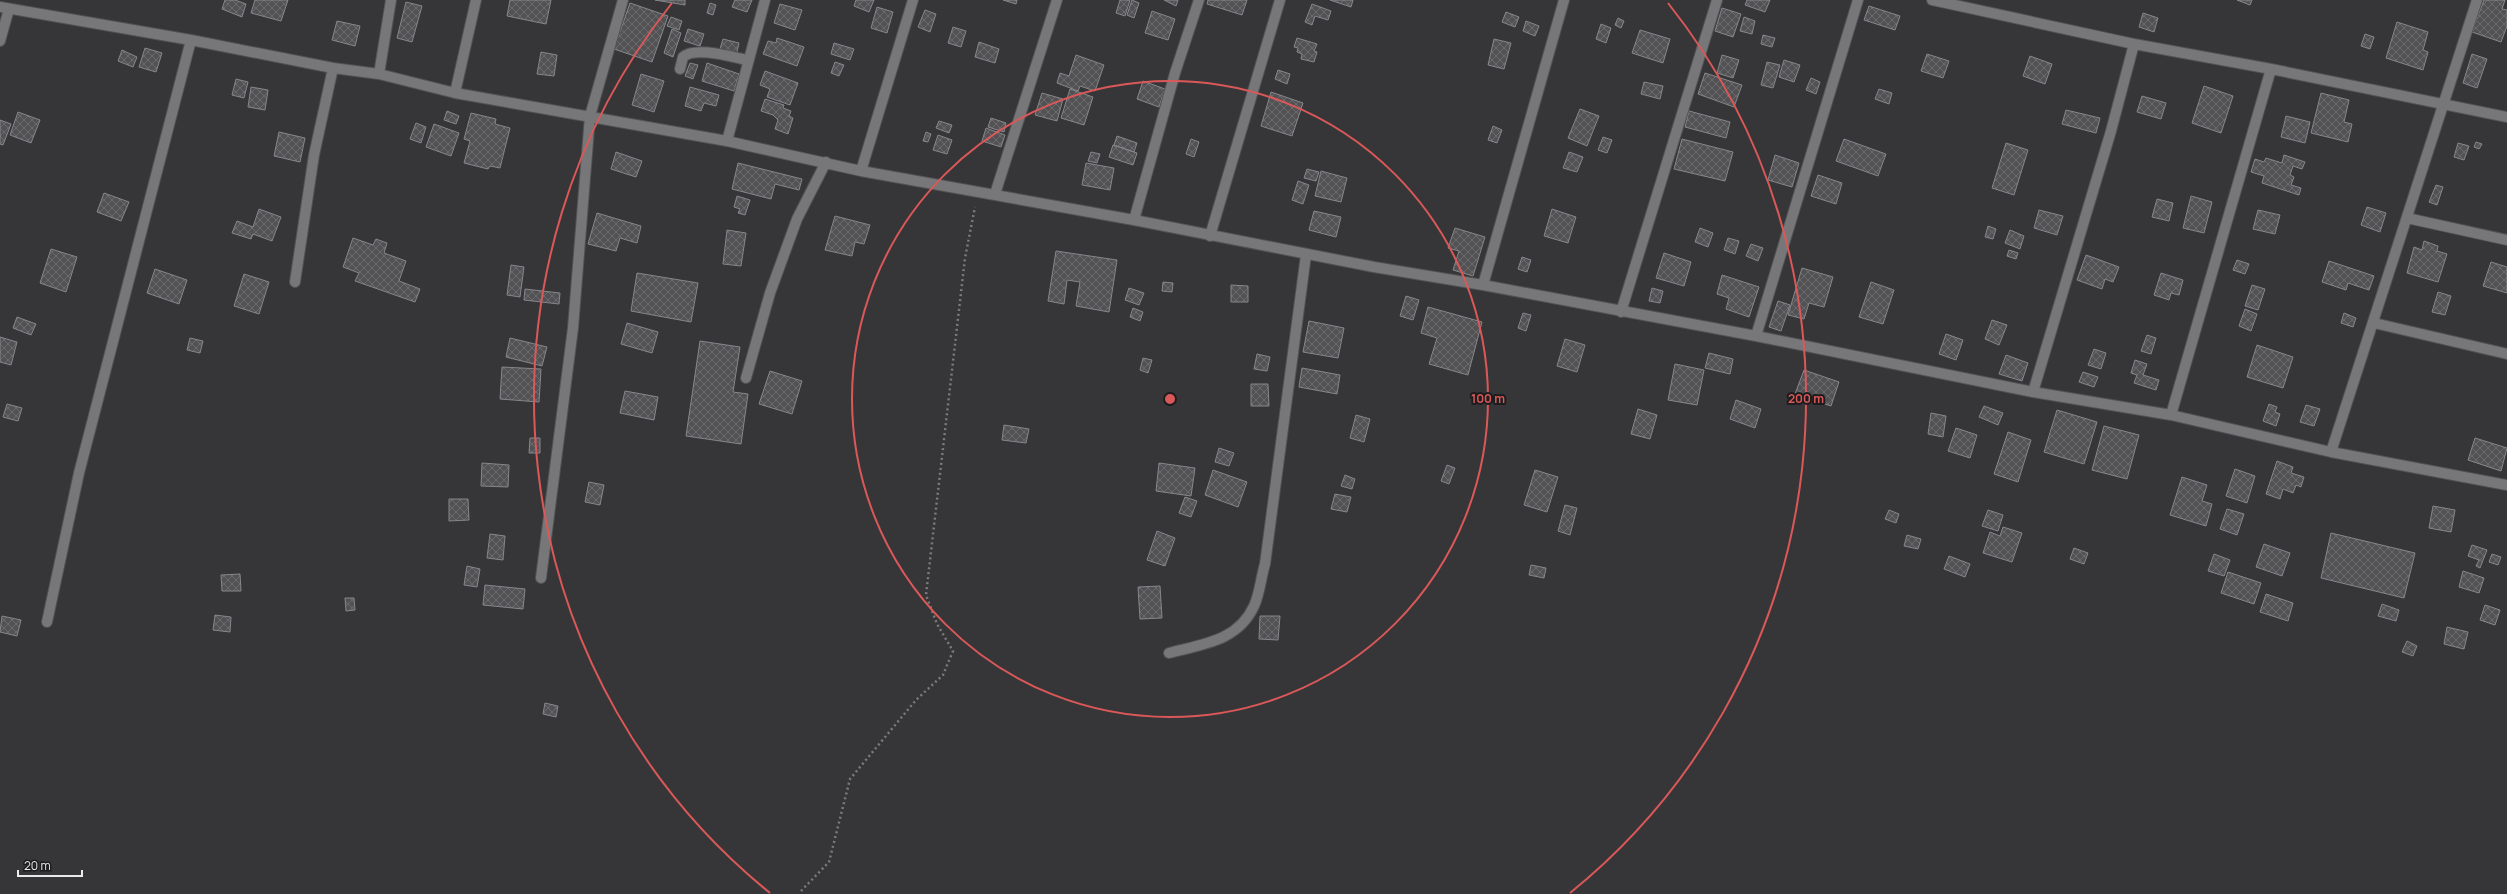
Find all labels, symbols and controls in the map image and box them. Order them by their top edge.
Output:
text: 100 m [1471,390,1505,407]
text: 200 m [1788,390,1824,407]
centre of rings [1163,392,1177,406]
scale bar [18,852,82,878]
text: 20 m [24,857,51,874]

